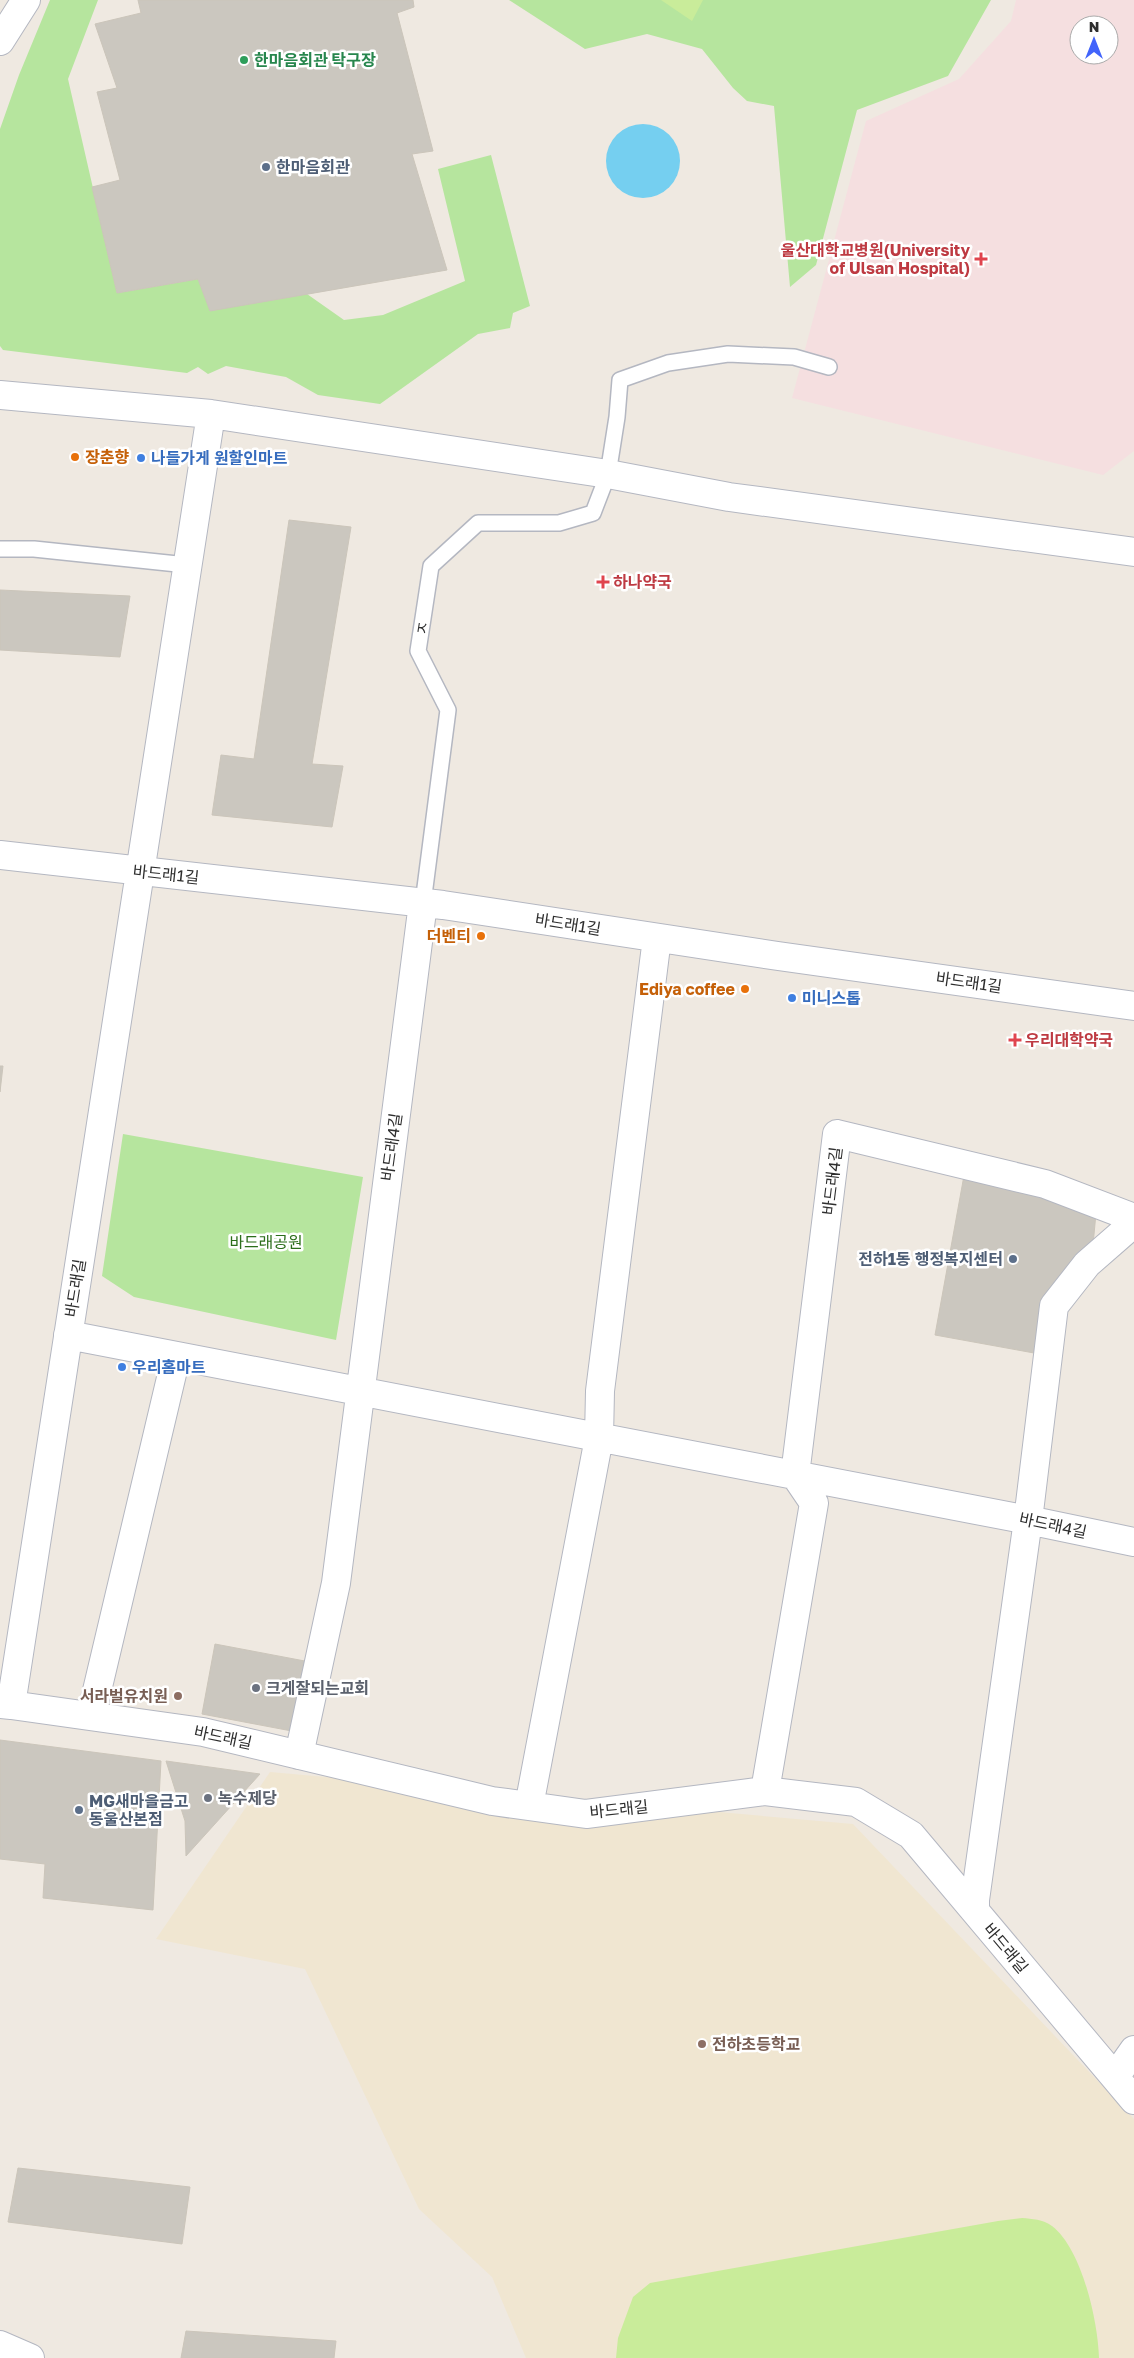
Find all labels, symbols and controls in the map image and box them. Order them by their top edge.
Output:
north arrow [1069,15,1119,65]
text: N [1089,18,1099,35]
place label: 한마음회관 탁구장 [254,50,376,70]
marker: 한마음회관 탁구장 [238,54,250,66]
place label: 한마음회관 [276,157,350,177]
marker: 한마음회관 [260,161,272,173]
place label: 울산대학교병원(University of Ulsan Hospital) [781,240,970,278]
marker: 울산대학교병원(University of Ulsan Hospital) [974,252,988,266]
place label: 장춘향 [85,447,129,467]
place label: 나들가게 원할인마트 [151,448,288,468]
marker: 장춘향 [69,451,81,463]
marker: 나들가게 원할인마트 [135,452,147,464]
place label: 하나약국 [613,572,672,592]
marker: 하나약국 [597,576,609,588]
street label: ㅈ [411,619,433,637]
street label: 바드래1길 [132,861,200,887]
street label: 바드래1길 [534,909,602,939]
place label: 더벤티 [427,926,471,946]
marker: 더벤티 [475,930,487,942]
street label: 바드래1길 [935,967,1003,997]
place label: Ediya coffee [639,979,735,999]
marker: Ediya coffee [739,983,751,995]
place label: 미니스톱 [802,988,861,1008]
marker: 미니스톱 [786,992,798,1004]
place label: 우리대학약국 [1025,1030,1113,1050]
marker: 우리대학약국 [1009,1034,1021,1046]
street label: 바드래4길 [376,1112,406,1182]
street label: 바드래4길 [818,1146,846,1216]
park label: 바드래공원 [229,1232,303,1252]
place label: 전하1동 행정복지센터 [858,1249,1003,1269]
marker: 전하1동 행정복지센터 [1007,1253,1019,1265]
street label: 바드래길 [61,1257,89,1319]
place label: 우리홈마트 [132,1357,206,1377]
marker: 우리홈마트 [116,1361,128,1373]
street label: 바드래4길 [1017,1508,1089,1542]
place label: 크게잘되는교회 [266,1678,369,1698]
marker: 크게잘되는교회 [250,1682,262,1694]
place label: 서라벌유치원 [80,1686,168,1706]
marker: 서라벌유치원 [172,1690,184,1702]
street label: 바드래길 [192,1721,254,1753]
place label: 녹수제당 [218,1788,277,1808]
place label: MG새마을금고 동울산본점 [89,1791,189,1829]
marker: 녹수제당 [202,1792,214,1804]
street label: 바드래길 [589,1796,649,1822]
marker: MG새마을금고 동울산본점 [73,1804,85,1816]
street label: 바드래길 [979,1919,1033,1977]
place label: 전하초등학교 [712,2034,801,2054]
marker: 전하초등학교 [696,2038,708,2050]

